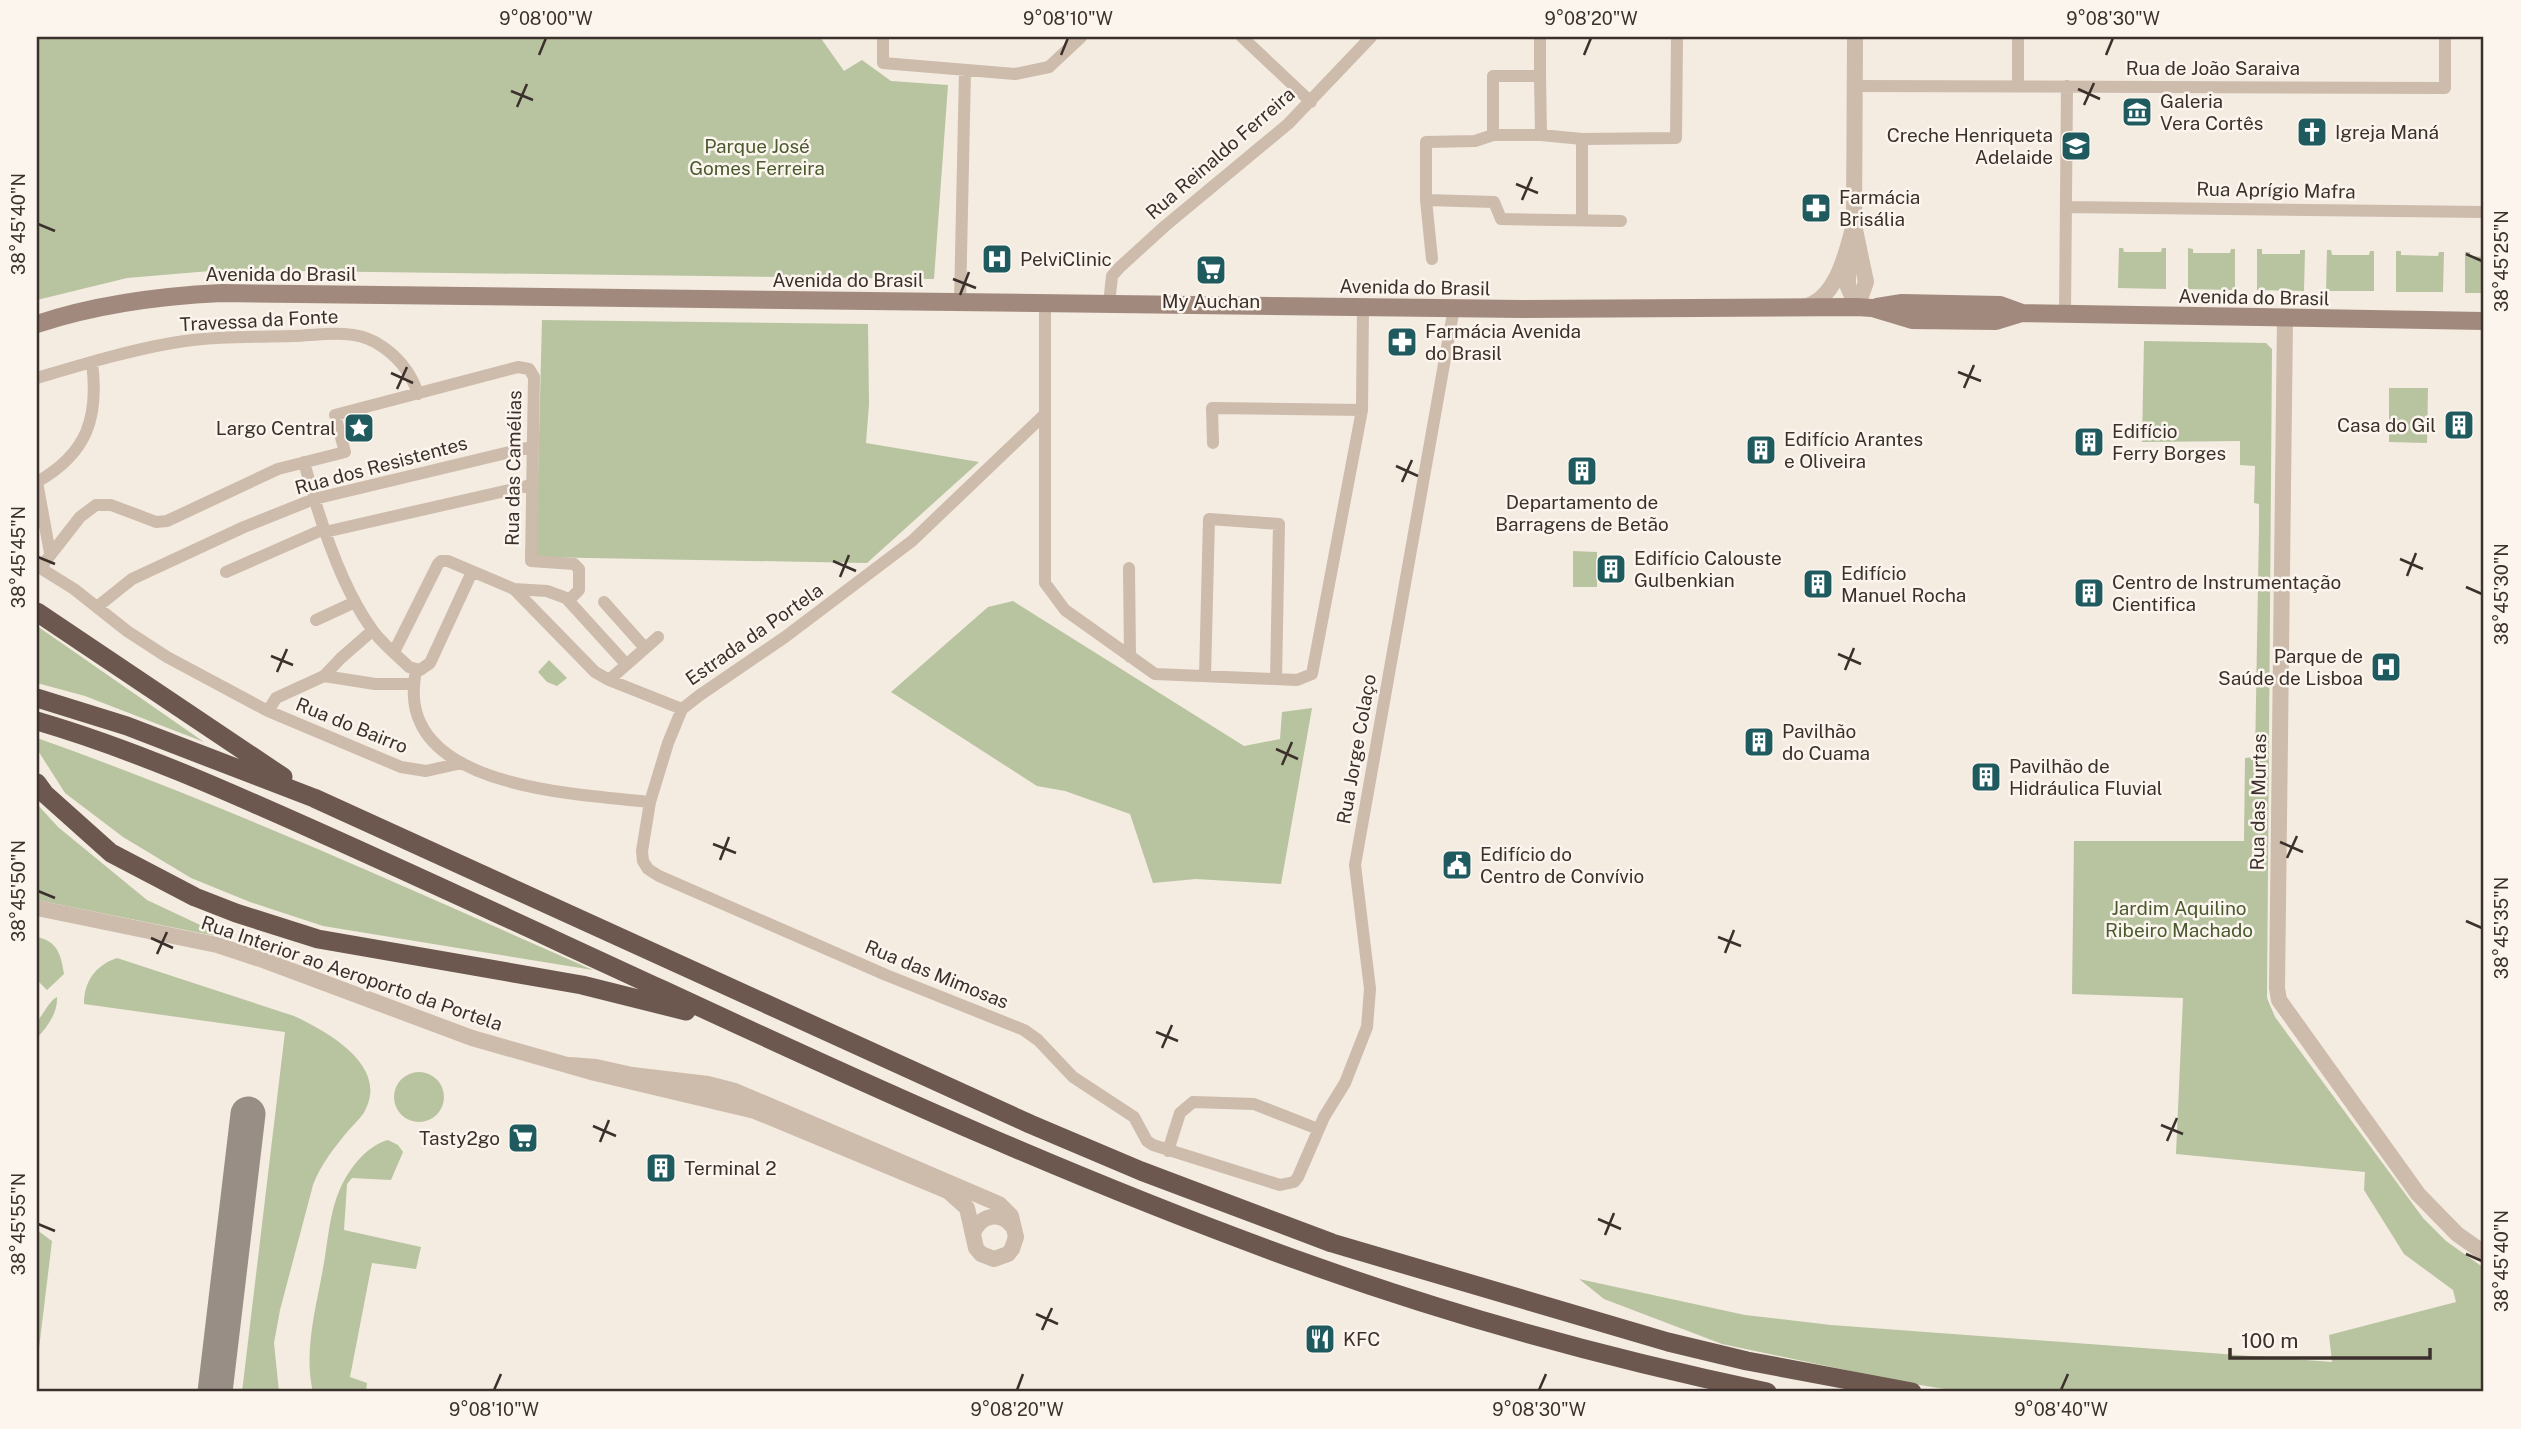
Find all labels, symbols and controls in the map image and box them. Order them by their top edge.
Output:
text: 9°08'00"W [499,8,593,29]
text: 9°08'10"W [1023,8,1113,29]
text: 9°08'20"W [1544,8,1638,29]
text: 9°08'30"W [2066,8,2160,29]
street label: Rua de João Saraiva [2126,57,2300,79]
street label: Rua Reinaldo Ferreira [1141,82,1299,224]
place label: Galeria Vera Cortês [2160,90,2263,134]
museum icon: Galeria Vera Cortês [2120,95,2154,129]
church icon: Igreja Maná [2295,115,2329,149]
place label: Igreja Maná [2335,121,2439,143]
place label: Creche Henriqueta Adelaide [1887,124,2053,168]
school or university icon: Creche Henriqueta Adelaide [2059,129,2093,163]
park label: Parque José Gomes Ferreira [689,135,825,179]
text: 38°45'40"N [8,173,29,275]
street label: Rua Aprígio Mafra [2196,178,2356,202]
place label: Farmácia Brisália [1839,186,1920,230]
pharmacy icon: Farmácia Brisália [1799,191,1833,225]
text: 38°45'25"N [2491,210,2512,312]
hospital icon: PelviClinic [980,242,1014,276]
place label: PelviClinic [1020,248,1112,270]
supermarket icon: My Auchan [1194,253,1228,287]
street label: Avenida do Brasil [205,263,357,285]
street label: Avenida do Brasil [772,269,924,291]
street label: Avenida do Brasil [1339,275,1491,299]
street label: Avenida do Brasil [2178,285,2330,309]
place label: My Auchan [1162,290,1260,312]
street label: Travessa da Fonte [179,305,339,335]
place label: Farmácia Avenida do Brasil [1425,320,1581,364]
pharmacy icon: Farmácia Avenida do Brasil [1385,325,1419,359]
street label: Rua das Camélias [501,390,525,546]
building icon: Casa do Gil [2442,408,2476,442]
place icon: Largo Central [342,411,376,445]
place label: Casa do Gil [2337,414,2436,436]
place label: Largo Central [216,417,336,439]
place label: Edifício Ferry Borges [2112,420,2226,464]
building icon: Edifício Ferry Borges [2072,425,2106,459]
place label: Edifício Arantes e Oliveira [1784,428,1923,472]
street label: Rua dos Resistentes [292,431,470,499]
building icon: Edifício Arantes e Oliveira [1744,433,1778,467]
building icon: Departamento de Barragens de Betão [1565,454,1599,488]
place label: Departamento de Barragens de Betão [1495,491,1669,535]
text: 38°45'45"N [8,506,29,608]
text: 38°45'30"N [2491,543,2512,645]
place label: Edifício Calouste Gulbenkian [1634,547,1782,591]
building icon: Edifício Calouste Gulbenkian [1594,552,1628,586]
place label: Edifício Manuel Rocha [1841,562,1966,606]
building icon: Edifício Manuel Rocha [1801,567,1835,601]
place label: Centro de Instrumentação Cientifica [2112,571,2341,615]
building icon: Centro de Instrumentação Cientifica [2072,576,2106,610]
street label: Estrada da Portela [681,578,827,690]
place label: Parque de Saúde de Lisboa [2218,645,2363,689]
hospital icon: Parque de Saúde de Lisboa [2369,650,2403,684]
street label: Rua Jorge Colaço [1332,672,1380,826]
street label: Rua do Bairro [293,693,411,757]
place label: Pavilhão do Cuama [1782,720,1870,764]
building icon: Pavilhão do Cuama [1742,725,1776,759]
street label: Rua das Murtas [2246,733,2270,871]
place label: Pavilhão de Hidráulica Fluvial [2009,755,2162,799]
building icon: Pavilhão de Hidráulica Fluvial [1969,760,2003,794]
text: 38°45'50"N [8,840,29,942]
place label: Edifício do Centro de Convívio [1480,843,1644,887]
public building icon: Edifício do Centro de Convívio [1440,848,1474,882]
text: 38°45'35"N [2491,877,2512,979]
park label: Jardim Aquilino Ribeiro Machado [2105,897,2253,941]
street label: Rua Interior ao Aeroporto da Portela [199,911,505,1035]
street label: Rua das Mimosas [862,935,1012,1013]
supermarket icon: Tasty2go [506,1121,540,1155]
place label: Tasty2go [419,1127,500,1149]
building icon: Terminal 2 [644,1151,678,1185]
place label: Terminal 2 [684,1157,777,1179]
text: 38°45'55"N [8,1173,29,1275]
text: 38°45'40"N [2491,1210,2512,1312]
scale bar [2230,1317,2430,1361]
restaurant icon: KFC [1303,1322,1337,1356]
place label: KFC [1343,1328,1380,1350]
text: 100 m [2241,1328,2298,1353]
text: 9°08'10"W [449,1399,539,1420]
text: 9°08'20"W [970,1399,1064,1420]
text: 9°08'30"W [1492,1399,1586,1420]
text: 9°08'40"W [2014,1399,2108,1420]

